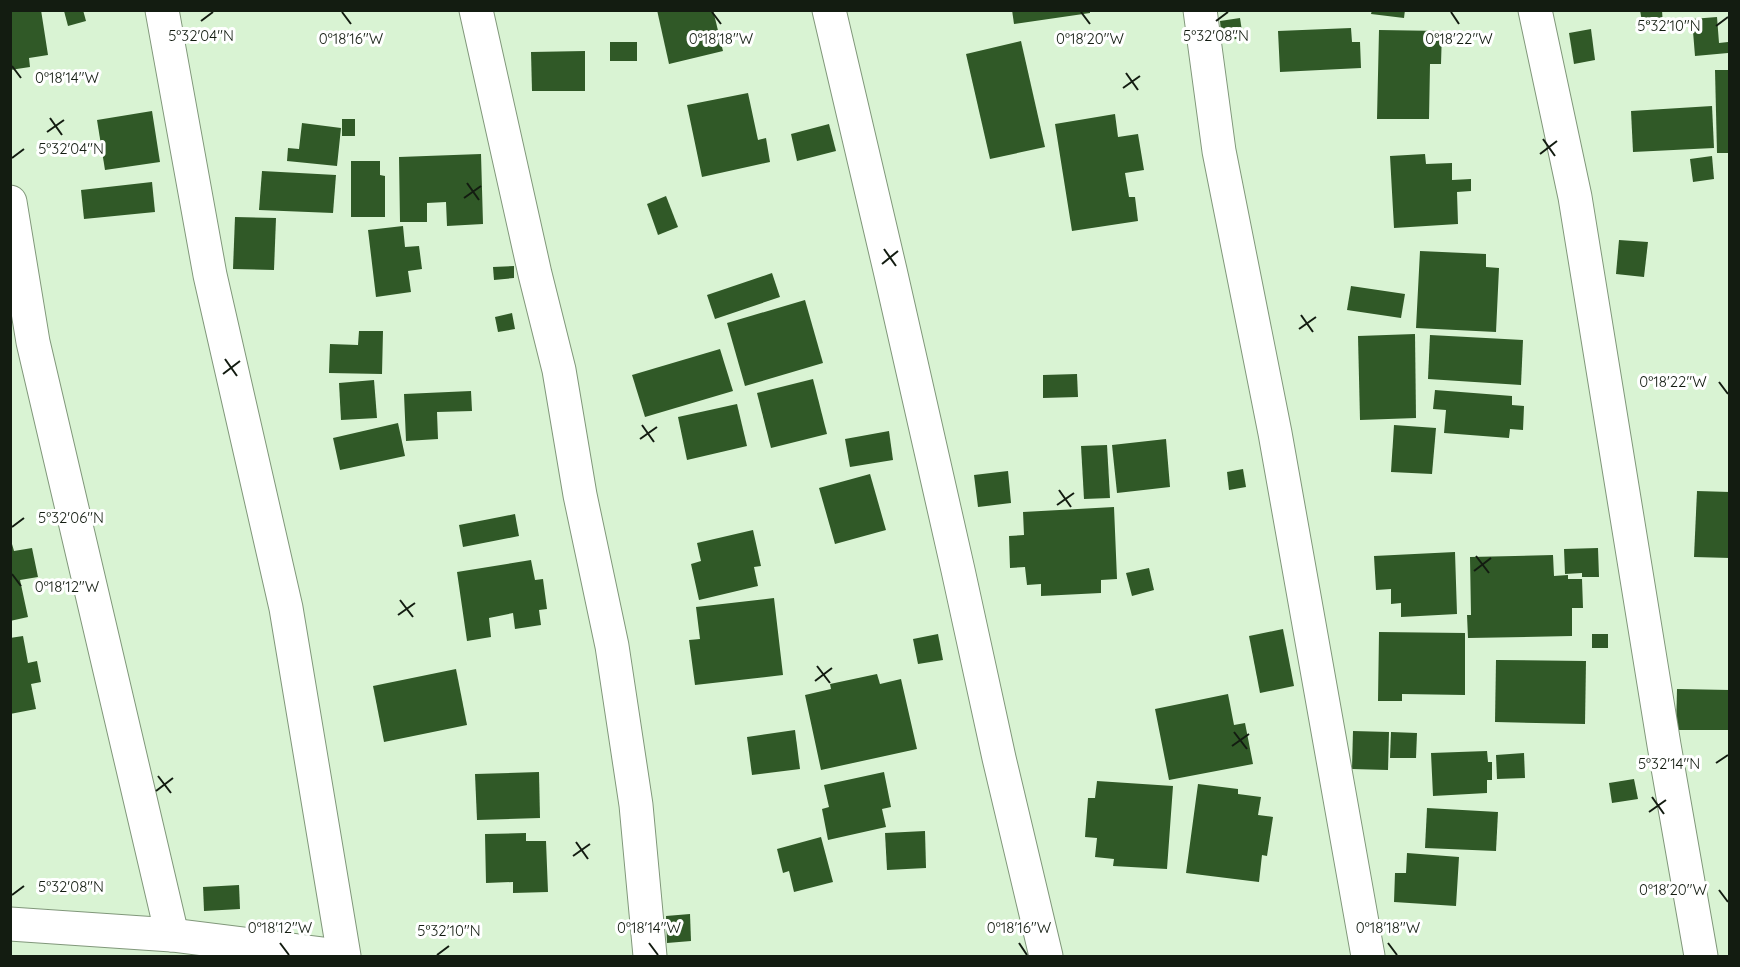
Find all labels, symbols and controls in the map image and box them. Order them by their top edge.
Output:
text: 5°32'10"N [1637,16,1701,35]
text: 5°32'04"N [168,26,234,45]
text: 5°32'08"N [1183,26,1249,45]
text: 0°18'16"W [319,29,384,48]
text: 0°18'18"W [689,29,754,48]
text: 0°18'20"W [1056,29,1124,48]
text: 0°18'22"W [1425,29,1493,48]
text: 0°18'14"W [35,68,99,87]
text: 5°32'04"N [38,139,104,158]
text: 0°18'22"W [1639,372,1707,391]
text: 5°32'06"N [38,508,104,527]
text: 0°18'12"W [35,577,100,596]
text: 5°32'14"N [1638,754,1700,773]
text: 5°32'08"N [38,877,104,896]
text: 0°18'20"W [1639,880,1707,899]
text: 0°18'12"W [248,918,313,937]
text: 0°18'14"W [617,918,681,937]
text: 0°18'16"W [987,918,1052,937]
text: 0°18'18"W [1356,918,1421,937]
text: 5°32'10"N [417,921,481,940]

